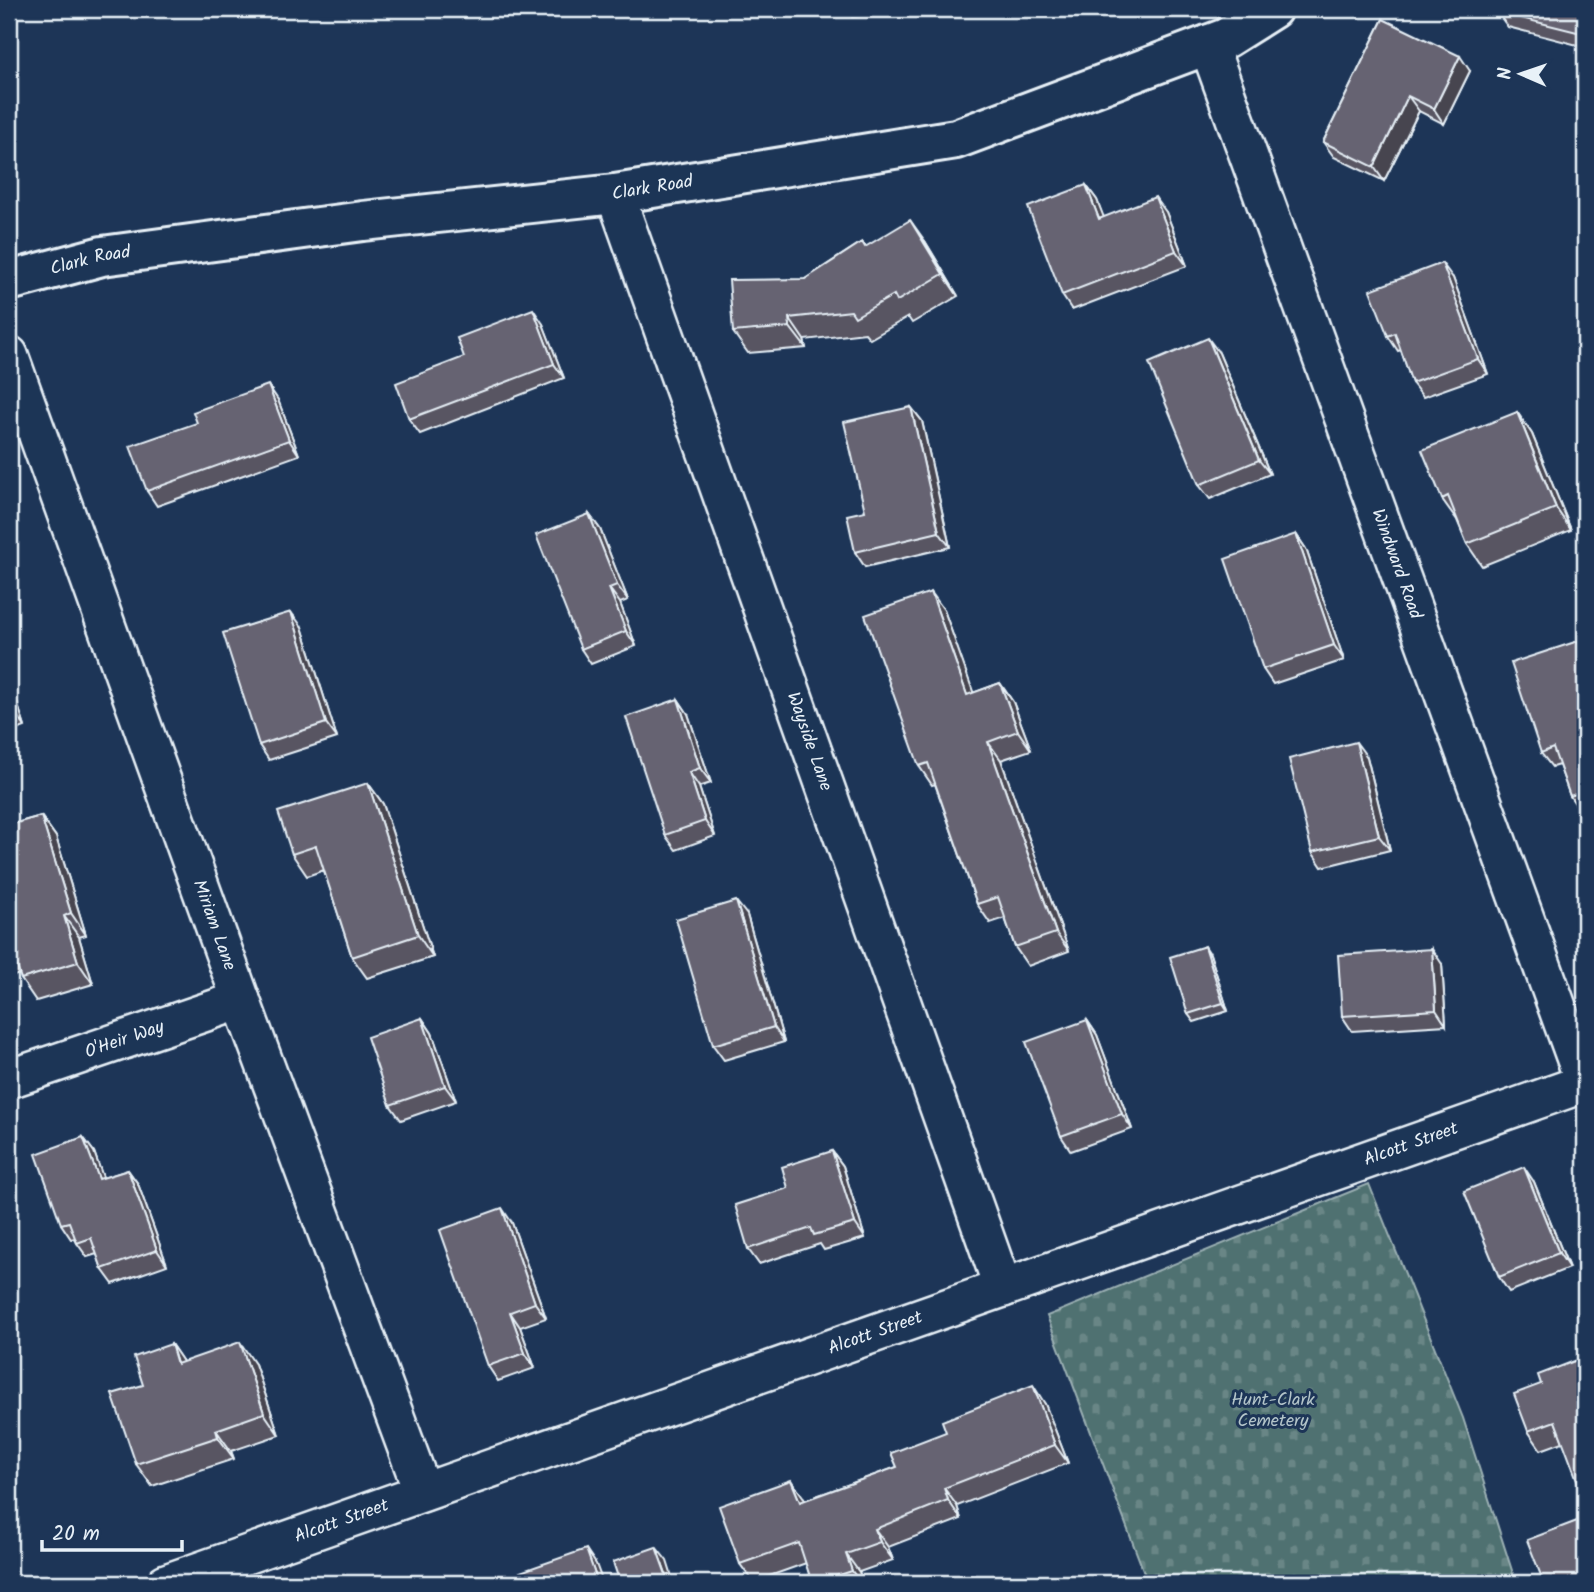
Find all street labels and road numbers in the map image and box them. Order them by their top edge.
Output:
street label: Clark Road [610,167,696,209]
street label: Clark Road [47,238,133,284]
street label: Windward Road [1363,505,1430,624]
street label: Wayside Lane [778,688,840,795]
street label: Miriam Lane [184,876,244,975]
street label: O'Heir Way [81,1013,169,1067]
street label: Alcott Street [1360,1114,1463,1174]
street label: Alcott Street [824,1303,927,1363]
street label: Alcott Street [290,1491,394,1551]

